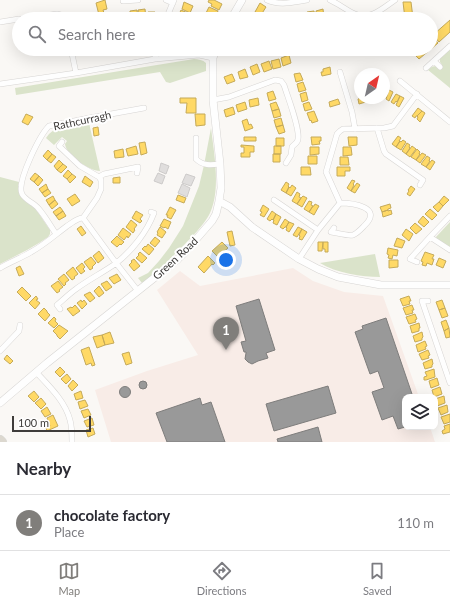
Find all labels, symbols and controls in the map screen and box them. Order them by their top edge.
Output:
search box [12,12,438,56]
icon: search [26,23,48,45]
text: Search here [58,25,135,43]
north arrow [354,68,390,104]
street label: Rathcurragh [52,108,112,132]
street label: Green Road [150,234,200,282]
your location [216,250,236,270]
pin: 1 [213,317,239,350]
map controls [402,394,438,430]
button: layers [402,394,438,430]
scale bar [12,414,91,433]
text: 100 m [18,416,49,429]
text: Nearby [16,458,71,479]
text: chocolate factory [54,506,170,524]
text: 1 [25,515,33,531]
text: 110 m [397,515,434,531]
text: Place [54,524,84,540]
tab: Map [58,560,80,597]
tab: Directions [197,560,246,597]
tab: Saved [363,560,392,597]

